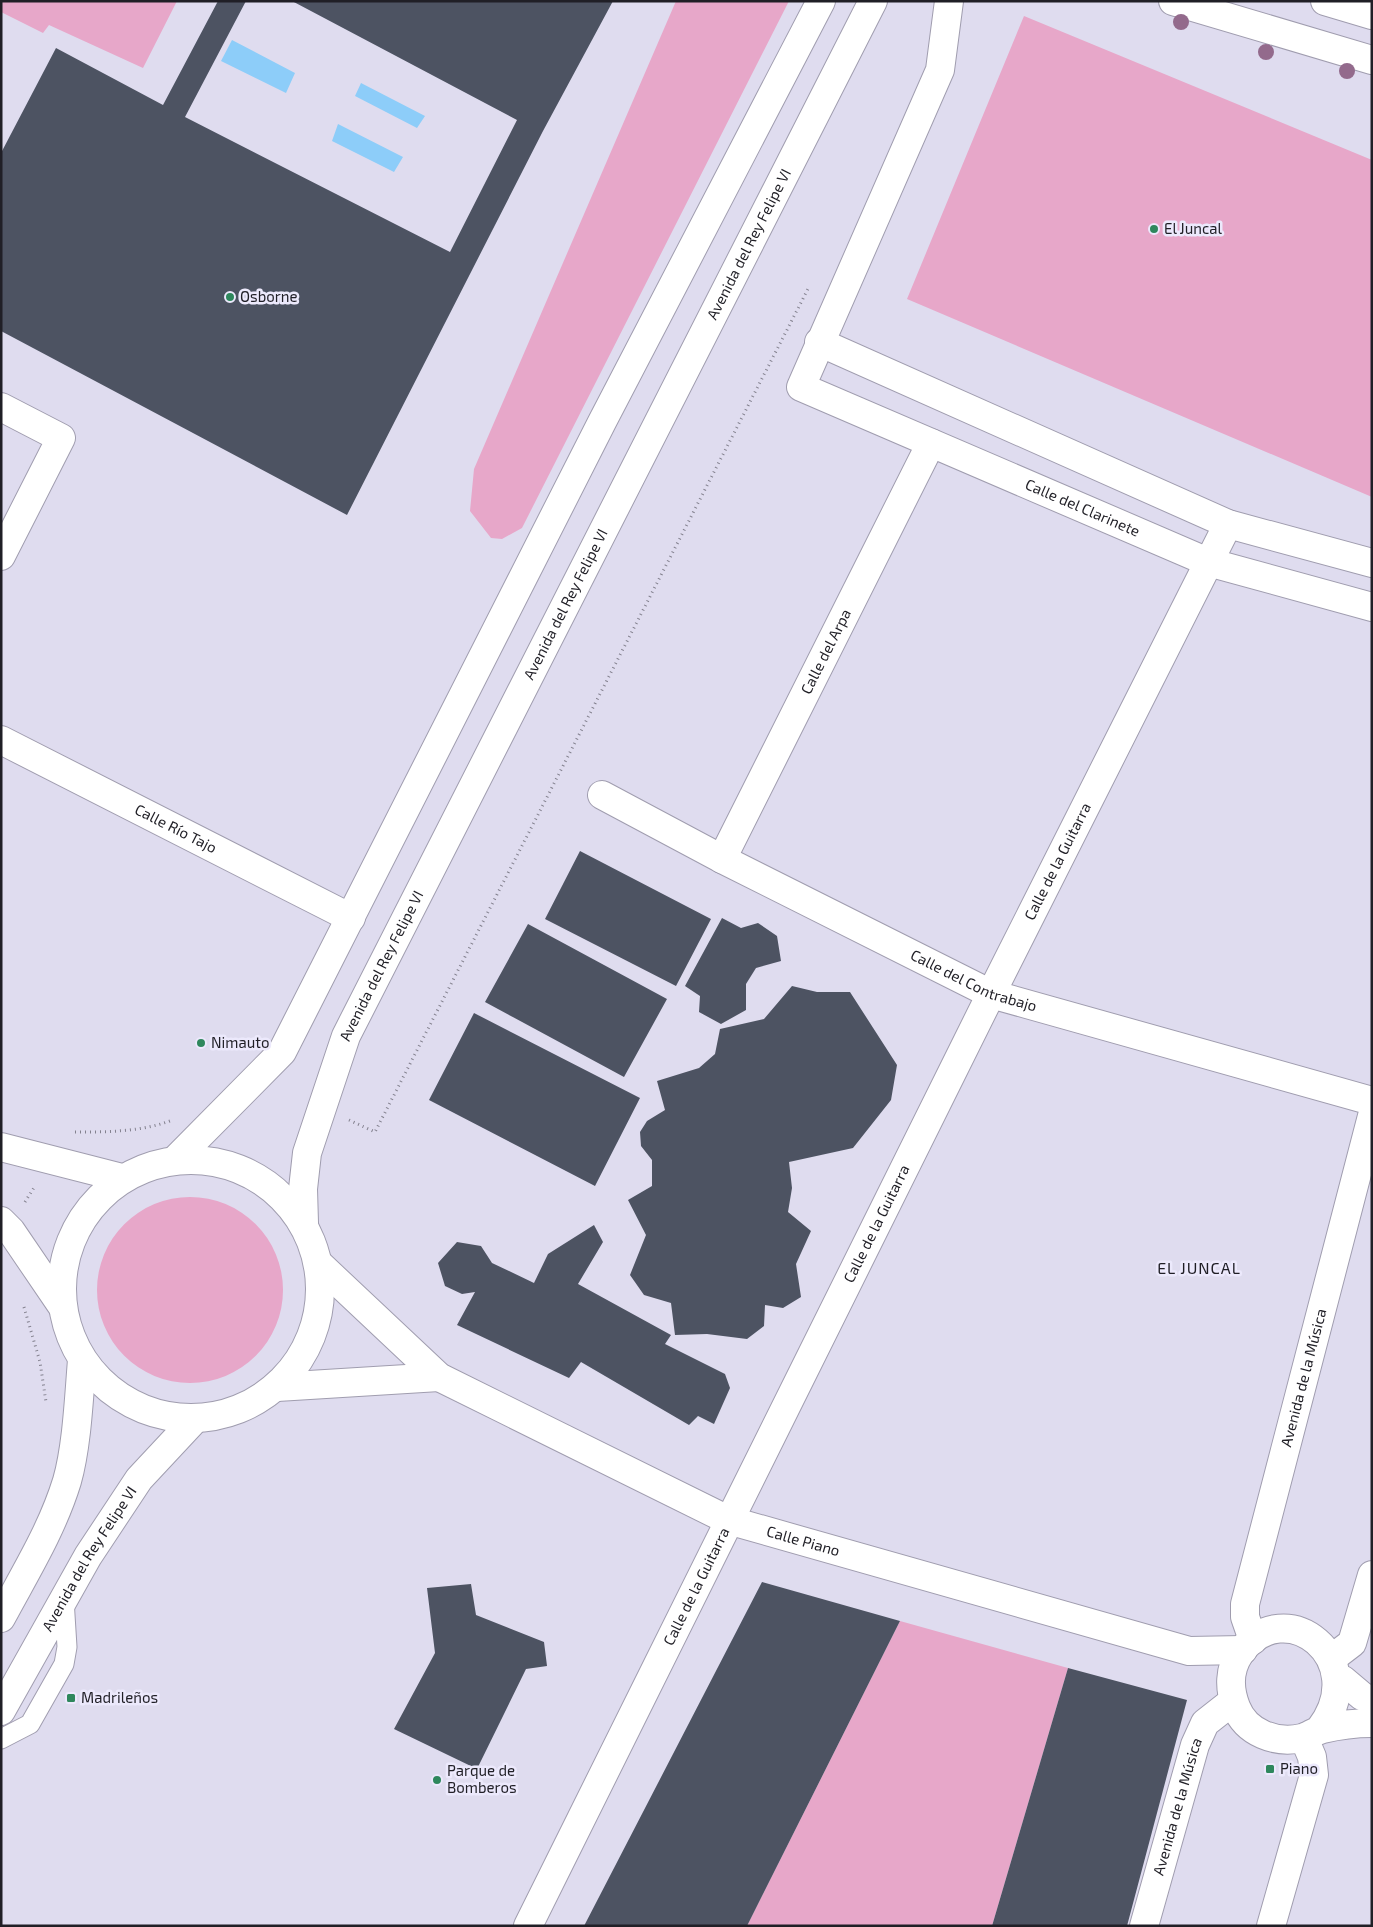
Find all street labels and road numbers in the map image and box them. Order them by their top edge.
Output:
street label: Avenida del Rey Felipe VI [702,165,794,322]
street label: Calle del Clarinete [1023,475,1143,540]
street label: Avenida del Rey Felipe VI [519,525,611,682]
street label: Calle del Arpa [796,606,854,697]
street label: Calle de la Guitarra [1020,799,1094,923]
street label: Calle Río Tajo [132,800,220,856]
street label: Avenida del Rey Felipe VI [335,887,427,1043]
street label: Calle del Contrabajo [908,945,1039,1014]
street label: Calle de la Guitarra [839,1162,913,1285]
street label: Avenida de la Música [1276,1306,1330,1449]
street label: Avenida del Rey Felipe VI [38,1482,140,1634]
street label: Calle Piano [765,1521,842,1559]
street label: Calle de la Guitarra [659,1524,733,1648]
street label: Avenida de la Música [1149,1734,1205,1877]

